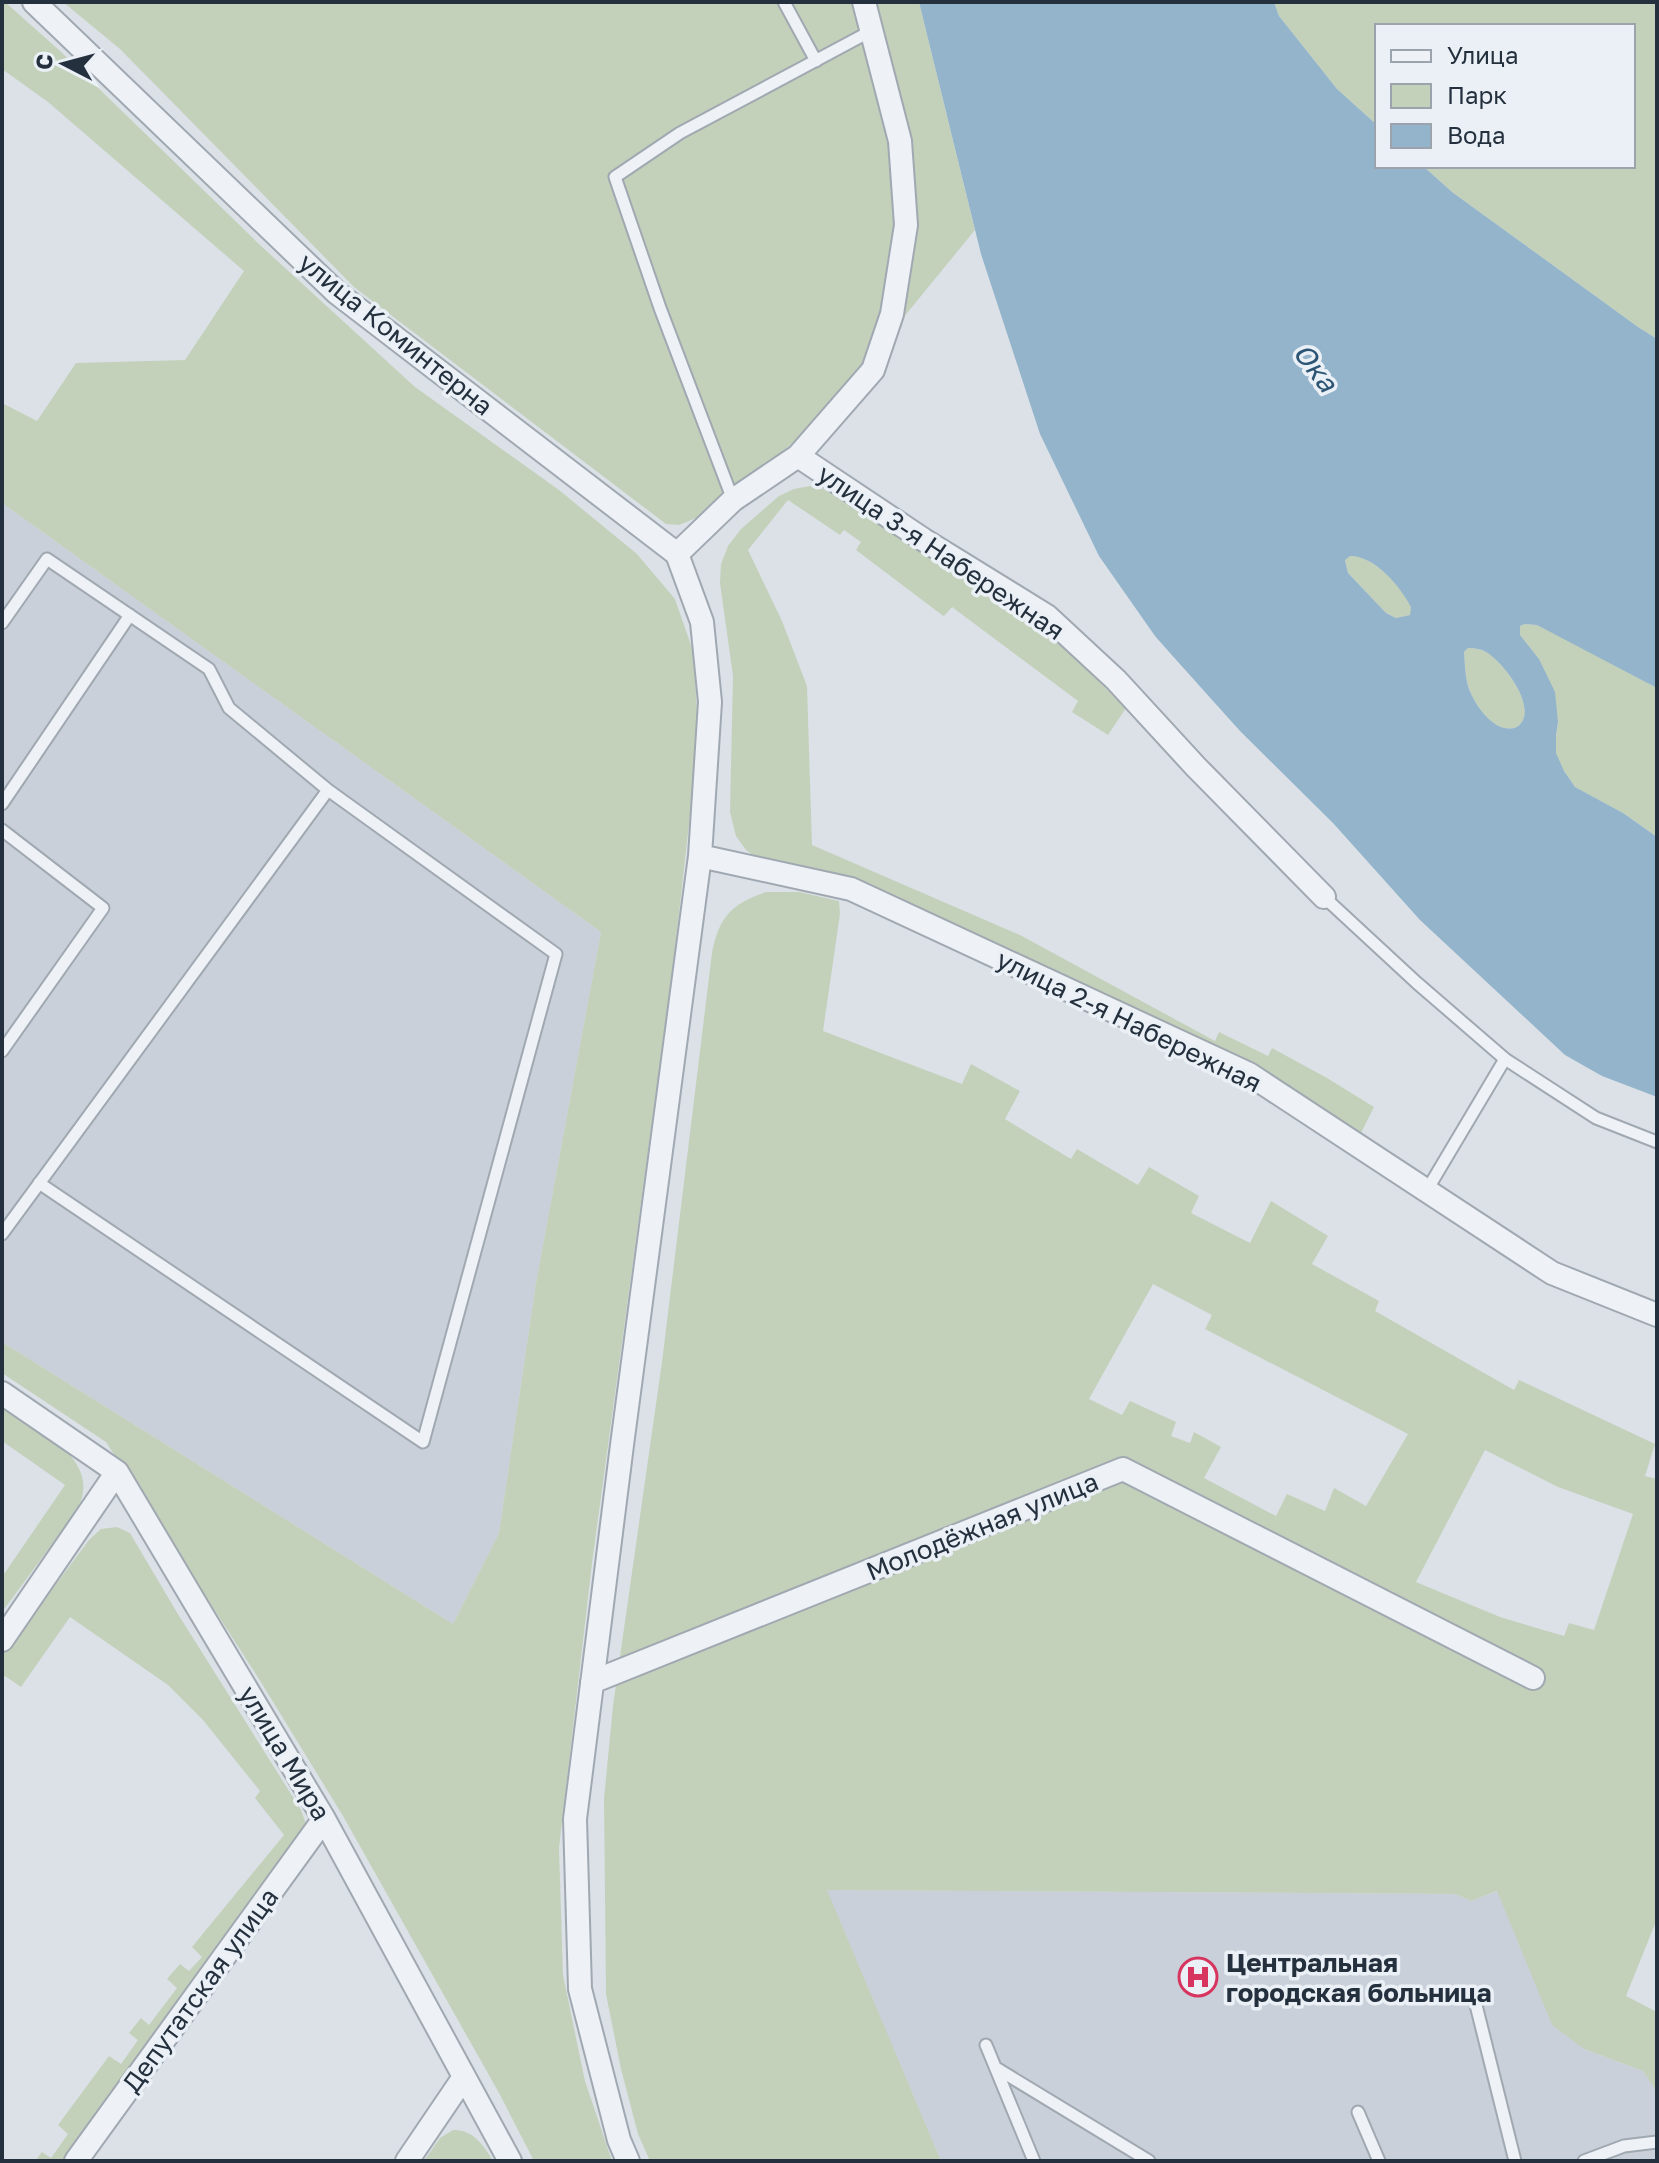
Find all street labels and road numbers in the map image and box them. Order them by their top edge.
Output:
street label: улица Коминтерна [293,246,499,422]
street label: улица 3-я Набережная [812,458,1070,646]
street label: улица 2-я Набережная [992,943,1266,1099]
street label: Молодёжная улица [862,1465,1102,1587]
street label: улица Мира [233,1680,337,1826]
street label: Депутатская улица [116,1882,284,2098]

